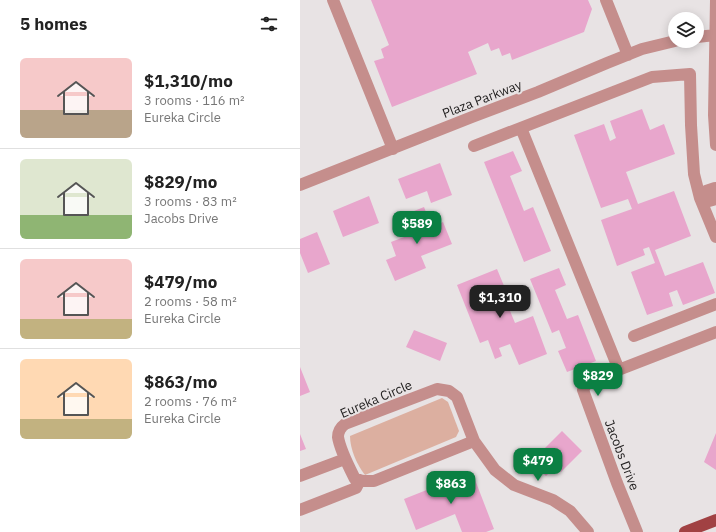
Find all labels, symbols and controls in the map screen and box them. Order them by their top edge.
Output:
map controls [668,12,704,48]
button: layers [668,12,704,48]
text: 5 homes [20,13,87,35]
icon: filters [258,13,280,35]
text: $1,310/mo [144,70,233,92]
icon: home [52,74,100,122]
street label: Plaza Parkway [440,76,525,122]
text: 3 rooms · 116 m² [144,92,245,109]
text: Eureka Circle [144,109,221,126]
text: $829/mo [144,171,217,193]
icon: home [52,175,100,223]
text: 3 rooms · 83 m² [144,193,237,210]
text: Jacobs Drive [144,210,218,227]
pin: $589 [393,211,441,245]
text: $589 [401,215,433,232]
text: $479/mo [144,271,217,293]
icon: home [52,275,100,323]
pin: $1,310 [467,285,533,319]
text: $1,310 [478,289,522,306]
text: 2 rooms · 58 m² [144,293,237,310]
text: Eureka Circle [144,310,221,327]
pin: $829 [574,363,622,397]
text: $829 [582,367,614,384]
text: $863/mo [144,371,217,393]
icon: home [52,375,100,423]
street label: Eureka Circle [337,376,415,422]
text: 2 rooms · 76 m² [144,393,237,410]
text: Eureka Circle [144,410,221,427]
street label: Jacobs Drive [601,417,643,493]
pin: $479 [514,448,562,482]
text: $479 [522,452,554,469]
pin: $863 [427,471,475,505]
text: $863 [435,475,467,492]

